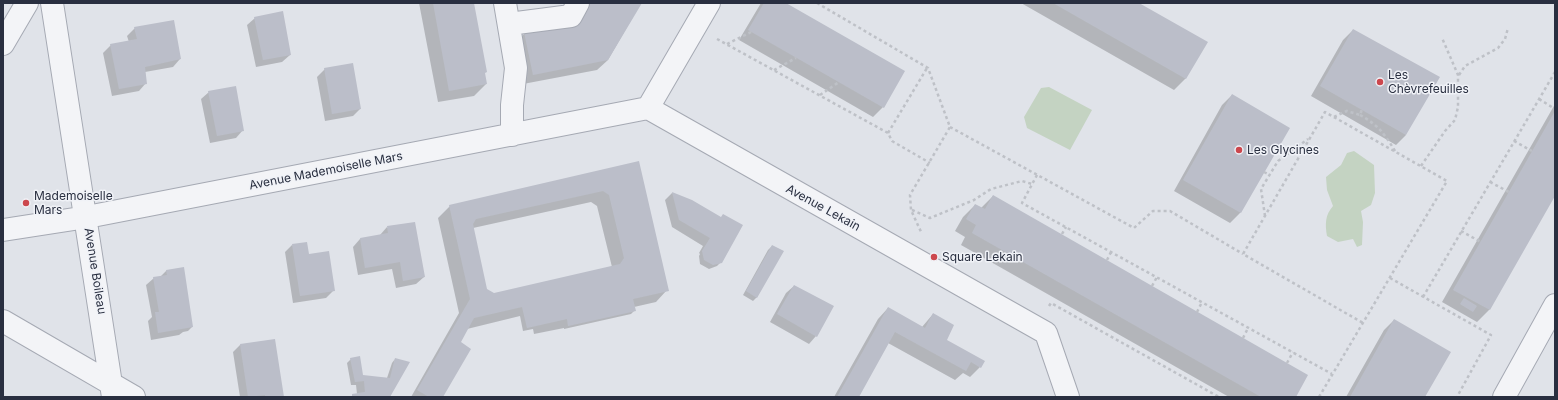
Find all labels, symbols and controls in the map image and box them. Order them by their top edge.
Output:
place label: Les Chèvrefeuilles [1388,68,1469,96]
marker: Les Chèvrefeuilles [1375,77,1385,87]
place label: Les Glycines [1247,143,1319,157]
marker: Les Glycines [1234,145,1244,155]
street label: Avenue Mademoiselle Mars [248,149,404,193]
street label: Avenue Lekain [783,182,863,234]
place label: Mademoiselle Mars [34,189,113,217]
marker: Mademoiselle Mars [21,198,31,208]
street label: Avenue Boileau [81,227,109,315]
place label: Square Lekain [942,250,1023,264]
marker: Square Lekain [929,252,939,262]

